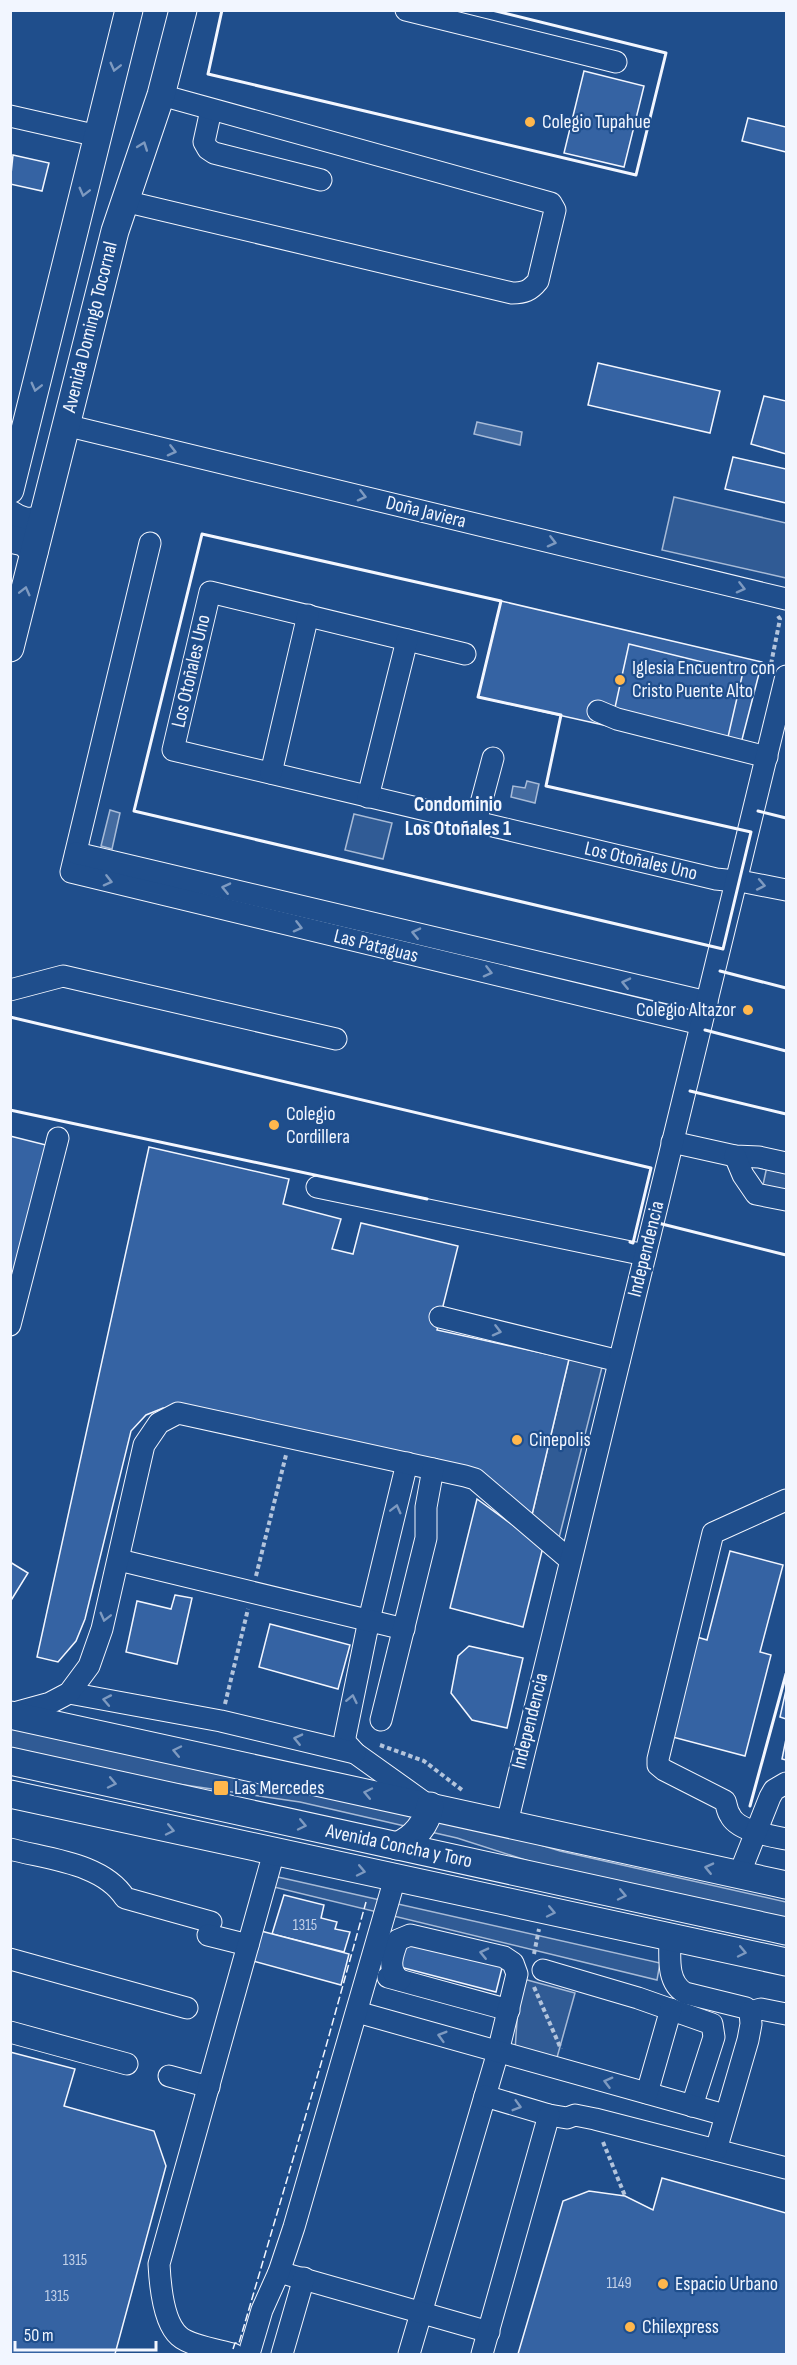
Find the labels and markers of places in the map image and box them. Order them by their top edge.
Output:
place label: Colegio Tupahue [542,110,651,134]
marker: Colegio Tupahue [523,115,537,129]
place label: Iglesia Encuentro con Cristo Puente Alto [632,656,775,703]
marker: Iglesia Encuentro con Cristo Puente Alto [613,673,627,687]
place label: Colegio Altazor [636,998,736,1022]
marker: Colegio Altazor [741,1003,755,1017]
place label: Colegio Cordillera [286,1102,350,1149]
marker: Colegio Cordillera [267,1118,281,1132]
place label: Cinepolis [529,1428,591,1452]
marker: Cinepolis [510,1433,524,1447]
place label: Las Mercedes [234,1776,324,1800]
marker: Las Mercedes [212,1779,230,1797]
place label: Espacio Urbano [675,2272,778,2296]
marker: Espacio Urbano [656,2277,670,2291]
place label: Chilexpress [642,2315,719,2339]
marker: Chilexpress [623,2320,637,2334]

